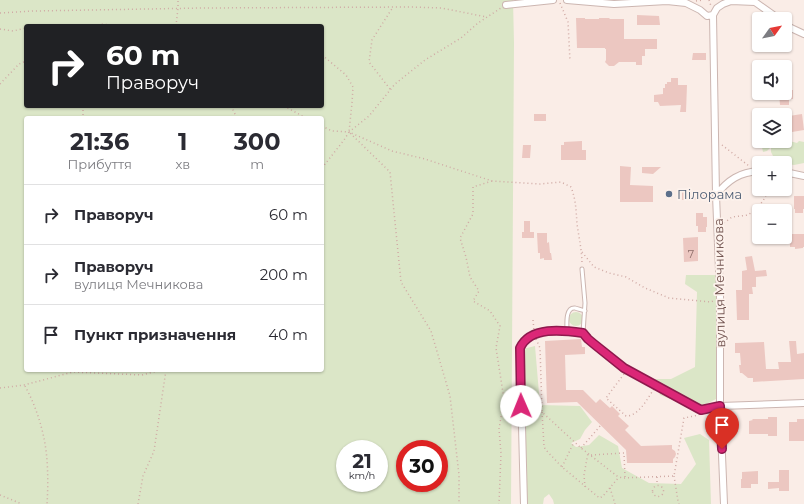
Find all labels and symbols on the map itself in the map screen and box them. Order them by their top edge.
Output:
north arrow [752,12,792,52]
place label: Пілорама [677,186,742,202]
marker: Пілорама [664,189,674,199]
street label: вулиця Мечникова [710,218,728,348]
house number: 7 [688,247,694,261]
position arrow [500,385,542,427]
pin [705,408,739,449]
speed limit sign: 30 [396,440,448,492]

